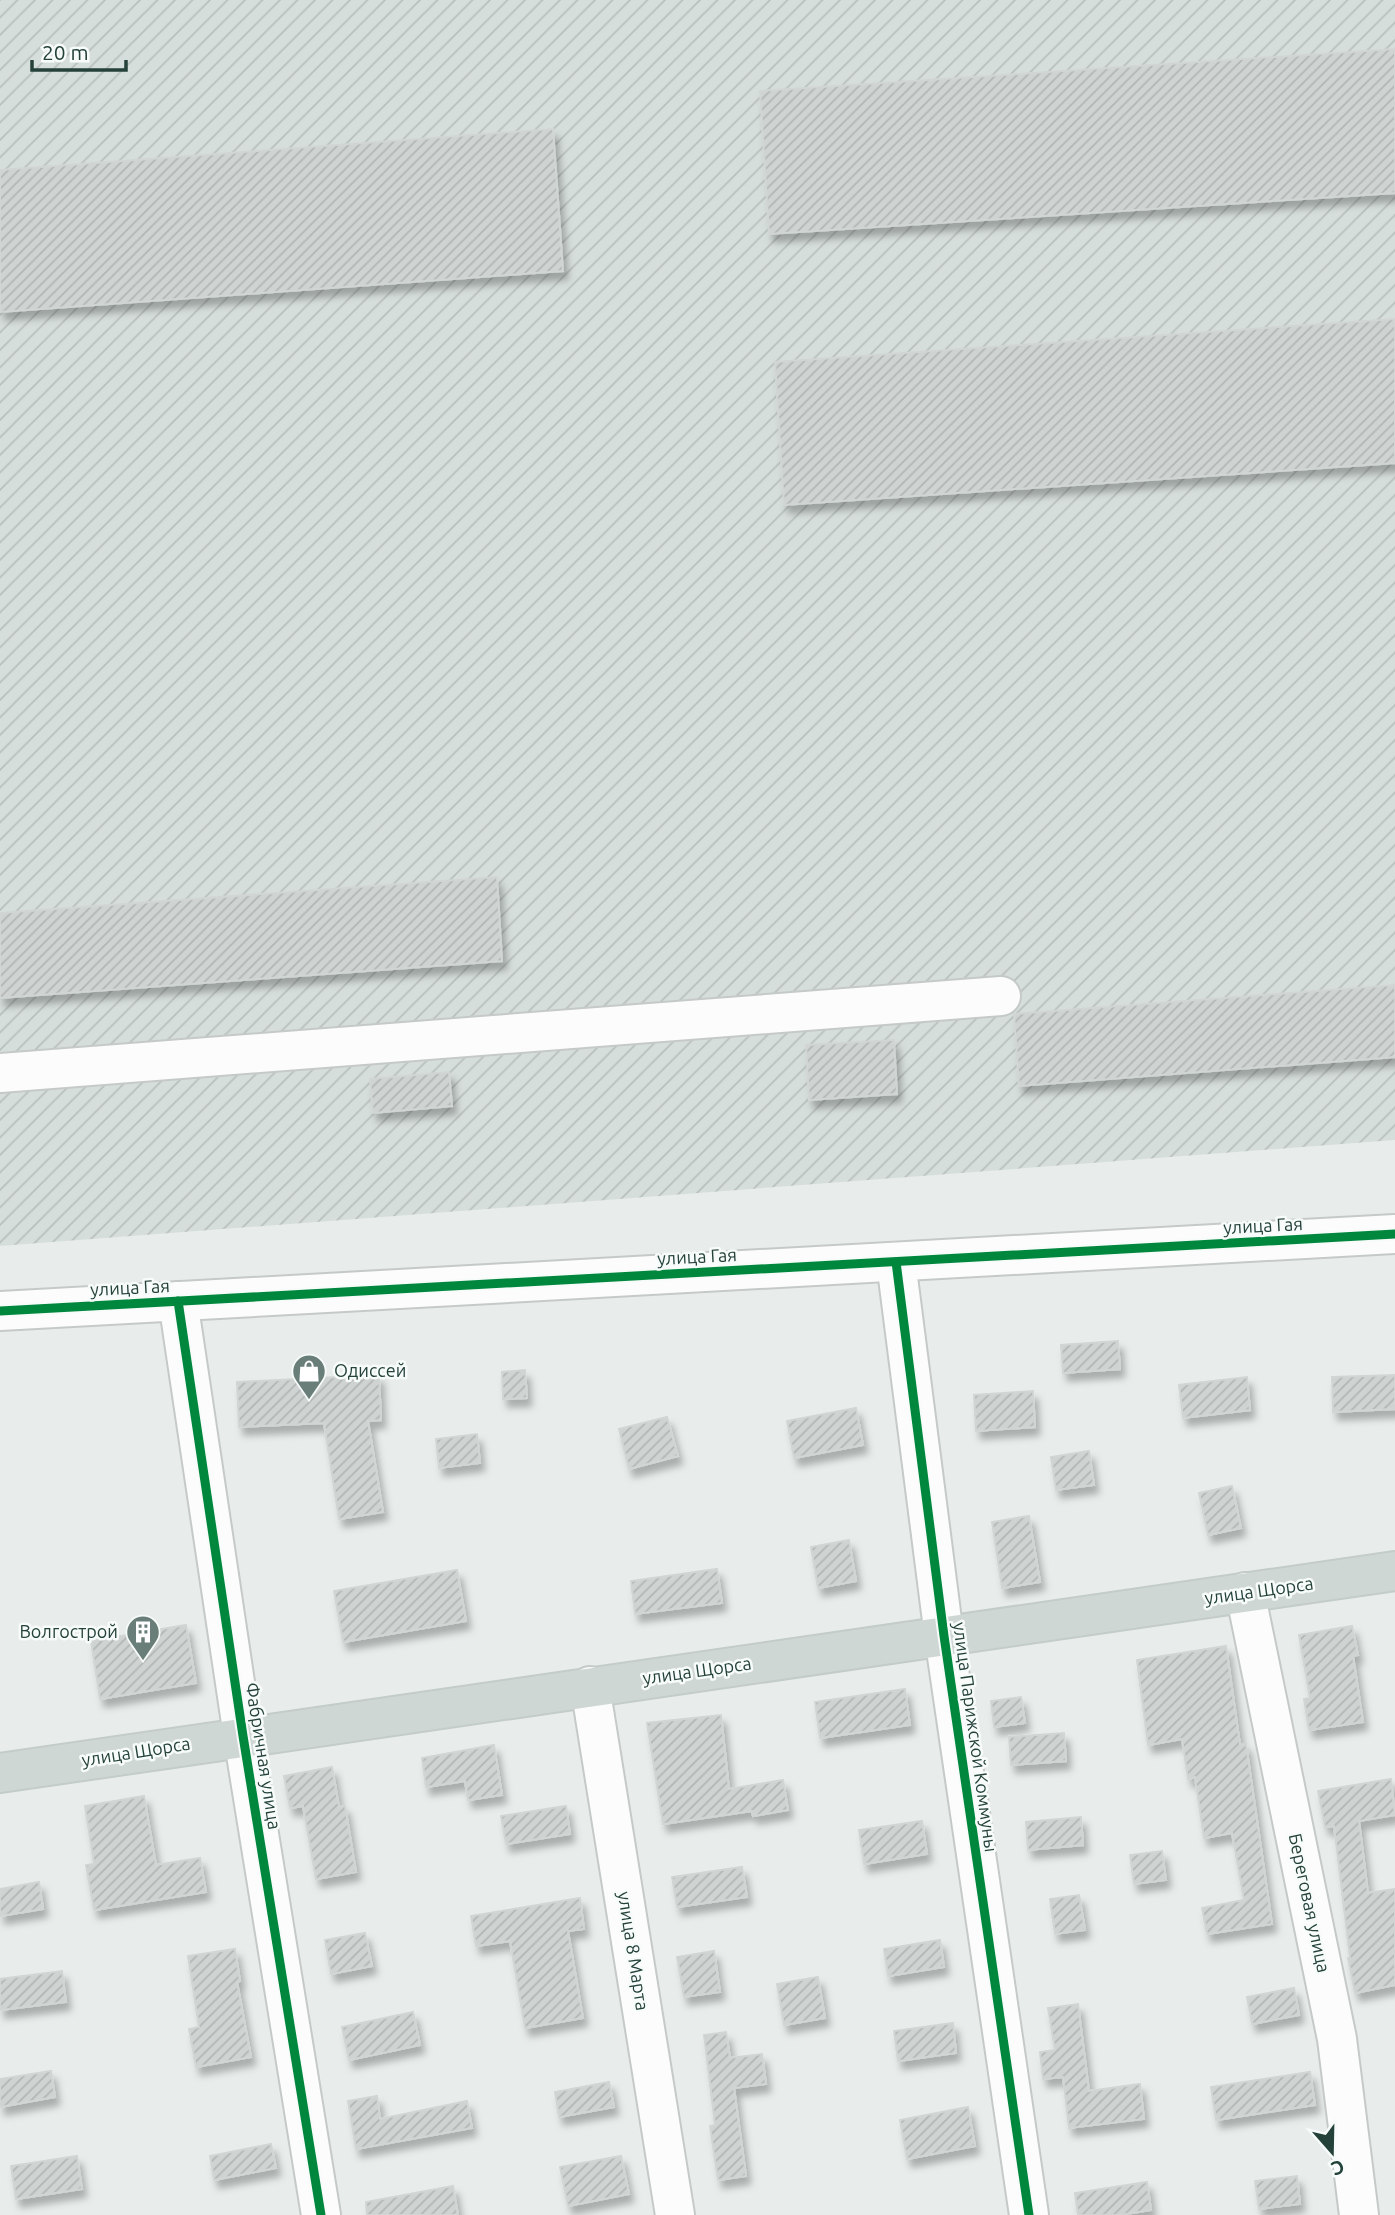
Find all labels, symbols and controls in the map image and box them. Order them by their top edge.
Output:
scale bar [32,28,126,72]
text: 20 m [42,40,89,64]
street label: улица Гая [1223,1213,1303,1237]
street label: улица Гая [657,1244,737,1268]
street label: улица Гая [90,1275,170,1299]
shop icon: Одиссей [290,1352,328,1401]
place label: Одиссей [334,1360,406,1380]
street label: улица Щорса [1203,1572,1315,1608]
building icon: Волгострой [124,1613,162,1662]
place label: Волгострой [19,1621,118,1641]
street label: улица Парижской Коммуны [950,1621,1002,1853]
street label: улица Щорса [641,1652,753,1688]
street label: Фабричная улица [242,1681,285,1831]
street label: улица Щорса [80,1733,192,1769]
street label: Береговая улица [1285,1831,1334,1974]
street label: улица 8 Марта [615,1890,653,2012]
north arrow [1297,2117,1367,2187]
text: С [1328,2156,1347,2180]

